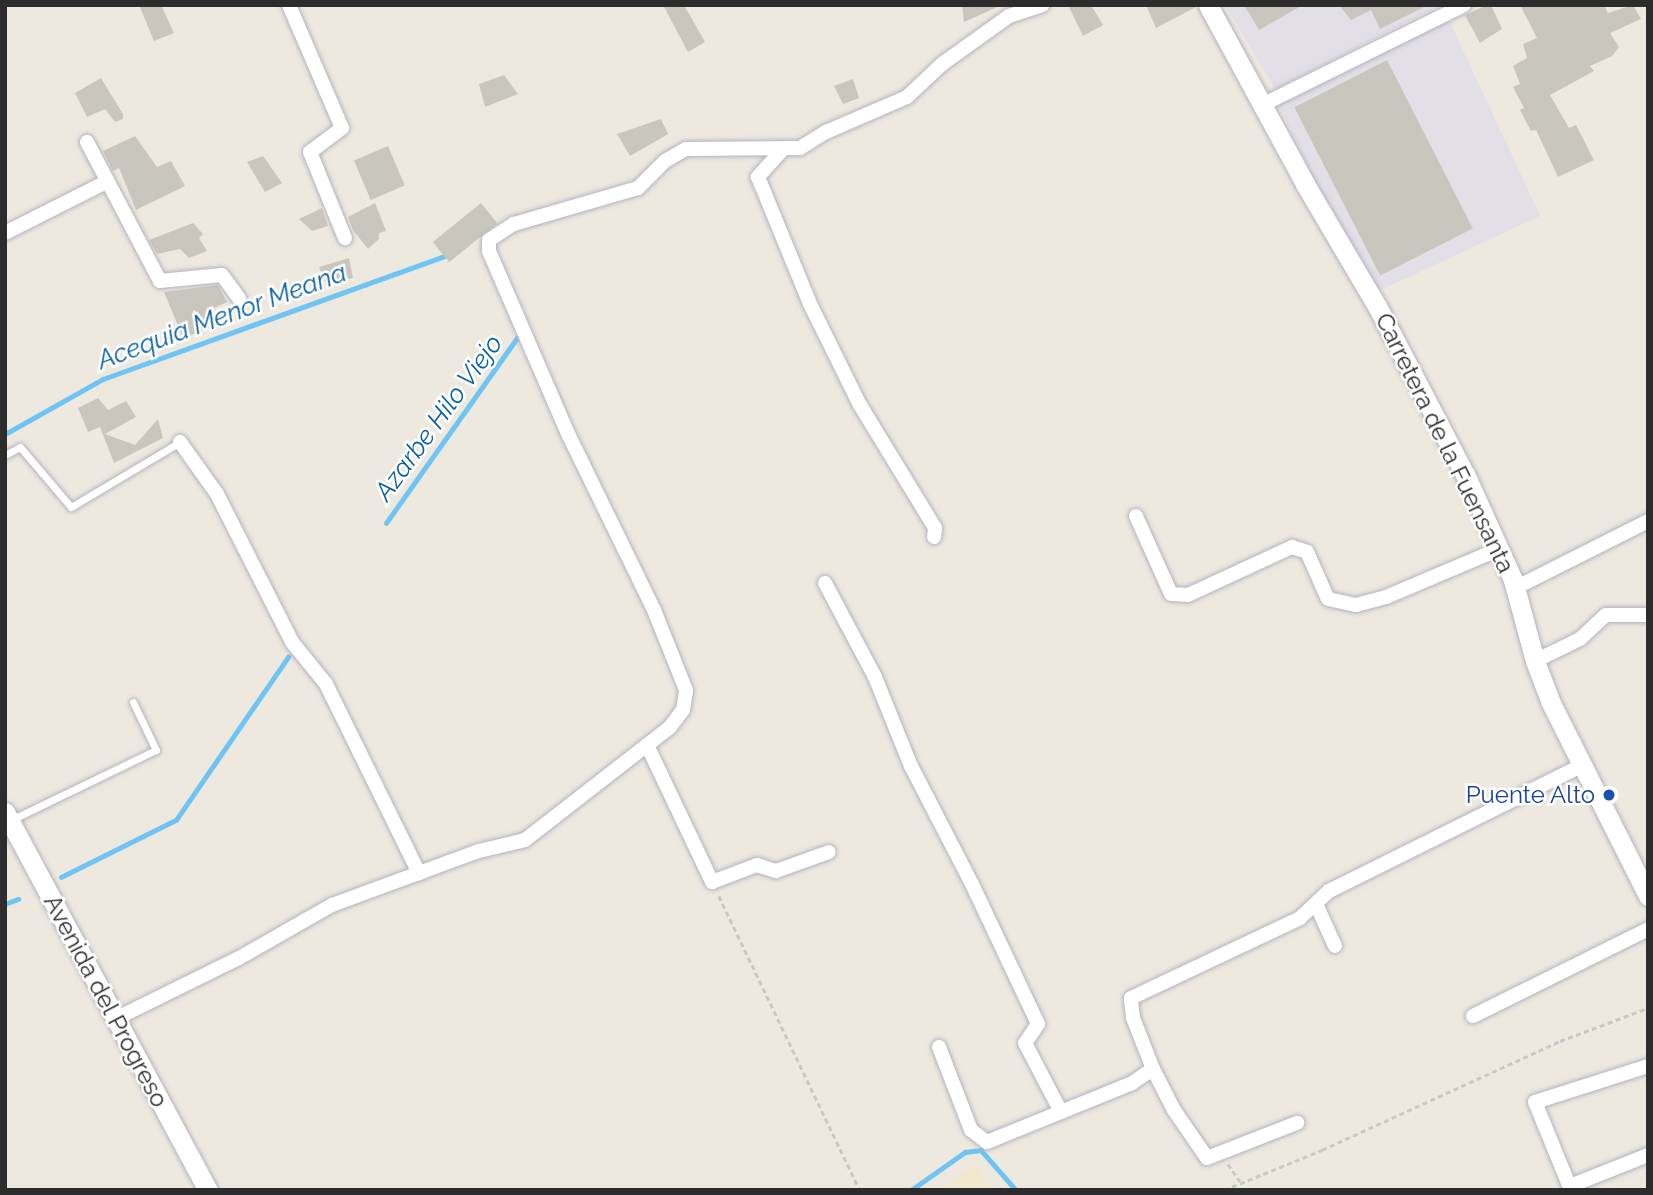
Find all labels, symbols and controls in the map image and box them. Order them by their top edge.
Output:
water label: Acequia Menor Meana [93,257,351,377]
street label: Carretera de la Fuensanta [1369,308,1521,578]
water label: Azarbe Hilo Viejo [368,329,510,507]
place label: Puente Alto [1465,781,1595,809]
marker: Puente Alto [1601,787,1617,803]
street label: Avenida del Progreso [38,890,174,1112]

